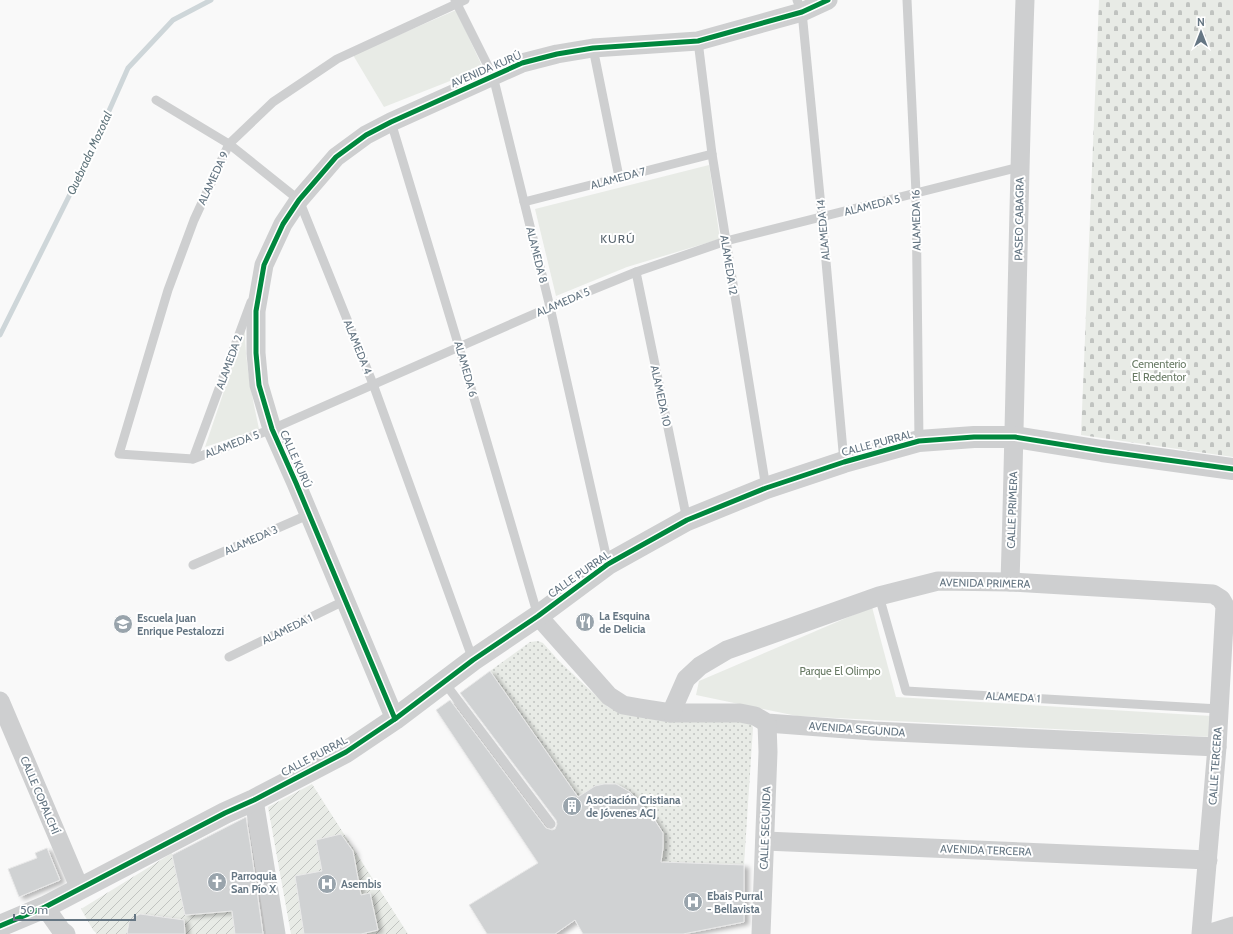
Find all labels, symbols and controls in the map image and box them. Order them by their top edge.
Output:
north arrow [1181,12,1221,52]
text: N [1197,15,1205,29]
street label: AVENIDA KURÚ [449,48,524,90]
water label: Quebrada Mozotal [63,109,115,197]
street label: ALAMEDA 9 [195,149,231,207]
street label: ALAMEDA 7 [589,164,648,192]
street label: PASEO CABAGRA [1011,177,1027,261]
street label: ALAMEDA 16 [908,189,924,251]
street label: ALAMEDA 5 [843,191,901,219]
street label: ALAMEDA 14 [813,198,833,261]
street label: ALAMEDA 8 [523,225,551,285]
district label: KURÚ [600,231,636,246]
street label: ALAMEDA 12 [717,234,741,296]
street label: ALAMEDA 5 [534,284,592,320]
street label: ALAMEDA 4 [341,318,376,377]
street label: ALAMEDA 2 [213,333,245,391]
street label: ALAMEDA 6 [451,339,481,399]
park label: Cementerio El Redentor [1132,357,1187,384]
street label: ALAMEDA 10 [648,364,674,428]
street label: ALAMEDA 5 [203,427,261,461]
street label: CALLE PURRAL [840,427,915,459]
street label: CALLE KURÚ [277,428,315,490]
street label: CALLE PRIMERA [1004,471,1020,549]
street label: ALAMEDA 3 [222,522,280,558]
street label: CALLE PURRAL [545,547,613,601]
street label: AVENIDA PRIMERA [940,575,1031,591]
place label: La Esquina de Delicia [599,609,650,636]
place label: Escuela Juan Enrique Pestalozzi [137,611,224,638]
street label: ALAMEDA 1 [259,611,315,647]
restaurant icon: La Esquina de Delicia [574,611,596,633]
school or university icon: Escuela Juan Enrique Pestalozzi [112,613,134,635]
park label: Parque El Olimpo [799,664,881,678]
street label: ALAMEDA 1 [985,689,1041,705]
street label: AVENIDA SEGUNDA [808,719,906,739]
street label: CALLE TERCERA [1205,726,1225,805]
street label: CALLE PURRAL [279,732,350,779]
street label: CALLE COPALCHÍ [17,754,63,836]
street label: CALLE SEGUNDA [757,786,773,870]
place label: Asociación Cristiana de Jóvenes ACJ [586,793,681,820]
building icon: Asociación Cristiana de Jóvenes ACJ [561,795,583,817]
street label: AVENIDA TERCERA [940,841,1032,859]
place label: Parroquia San Pío X [231,869,277,896]
church icon: Parroquia San Pío X [206,871,228,893]
hospital icon: Asembis [316,873,338,895]
place label: Asembis [341,877,382,891]
place label: Ebais Purral - Bellavista [707,889,763,916]
hospital icon: Ebais Purral - Bellavista [682,891,704,913]
scale bar [14,896,135,922]
text: 50 m [20,902,48,917]

